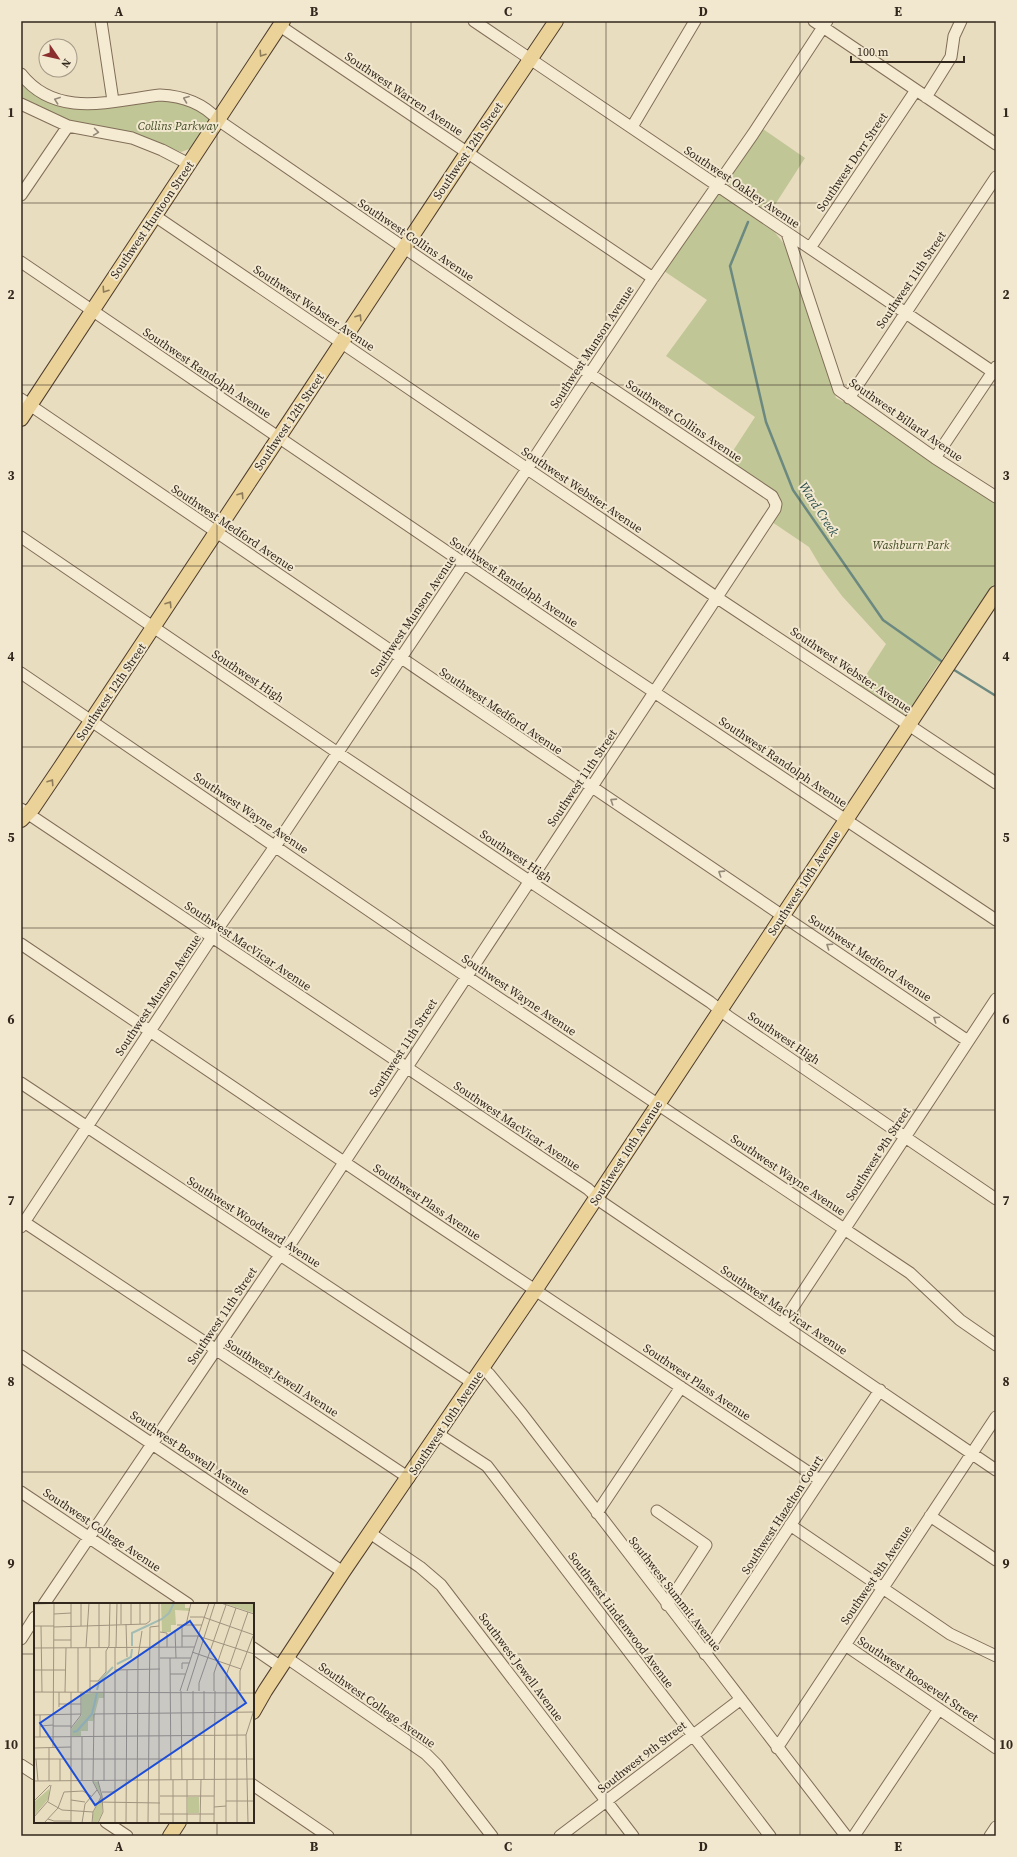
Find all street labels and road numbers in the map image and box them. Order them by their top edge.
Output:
street label: Southwest Warren Avenue [342,48,466,140]
street label: Southwest 12th Street [429,99,507,203]
street label: Southwest Dorr Street [813,109,891,215]
street label: Southwest Oakley Avenue [681,142,803,232]
street label: Southwest Huntoon Street [107,158,198,282]
street label: Southwest Collins Avenue [355,195,477,285]
street label: Southwest 11th Street [872,228,950,332]
street label: Southwest Webster Avenue [250,261,378,355]
street label: Southwest Munson Avenue [546,283,638,411]
street label: Southwest Randolph Avenue [140,324,274,422]
street label: Southwest 12th Street [250,370,328,474]
street label: Southwest Billard Avenue [846,375,966,465]
street label: Southwest Collins Avenue [623,376,745,466]
street label: Southwest Webster Avenue [518,443,646,537]
street label: Southwest Medford Avenue [168,481,298,575]
street label: Southwest Randolph Avenue [447,533,581,631]
street label: Southwest Munson Avenue [366,552,460,680]
street label: Southwest Webster Avenue [787,623,915,717]
street label: Southwest 12th Street [72,640,150,744]
street label: Southwest High [209,646,287,706]
street label: Southwest Medford Avenue [436,664,566,758]
street label: Southwest Randolph Avenue [716,713,850,811]
street label: Southwest 11th Street [543,726,621,830]
street label: Southwest Wayne Avenue [190,769,312,857]
street label: Southwest High [477,826,555,886]
street label: Southwest 10th Avenue [764,827,844,939]
street label: Southwest MacVicar Avenue [182,898,314,994]
street label: Southwest Medford Avenue [805,911,935,1005]
street label: Southwest Munson Avenue [111,931,205,1059]
street label: Southwest Wayne Avenue [458,951,580,1039]
street label: Southwest 11th Street [365,996,441,1100]
street label: Southwest High [745,1008,823,1068]
street label: Southwest MacVicar Avenue [451,1078,583,1174]
street label: Southwest 10th Avenue [586,1097,666,1209]
street label: Southwest 9th Street [842,1104,914,1204]
street label: Southwest Wayne Avenue [727,1131,849,1219]
street label: Southwest Plass Avenue [370,1160,484,1244]
street label: Southwest Woodward Avenue [184,1173,324,1271]
street label: Southwest MacVicar Avenue [718,1262,850,1358]
street label: Southwest 11th Street [183,1264,261,1368]
street label: Southwest Jewell Avenue [222,1335,342,1421]
street label: Southwest Plass Avenue [640,1340,754,1424]
street label: Southwest 10th Avenue [405,1368,487,1478]
street label: Southwest Boswell Avenue [127,1407,253,1499]
street label: Southwest Hazelton Court [738,1452,826,1577]
street label: Southwest College Avenue [40,1484,164,1576]
street label: Southwest 8th Avenue [837,1522,915,1628]
street label: Southwest Summit Avenue [625,1533,725,1655]
street label: Southwest Lindenwood Avenue [565,1549,677,1691]
street label: Southwest Jewell Avenue [475,1610,567,1724]
street label: Southwest Roosevelt Street [854,1633,982,1726]
street label: Southwest College Avenue [315,1659,439,1751]
street label: Southwest 9th Street [594,1717,690,1797]

